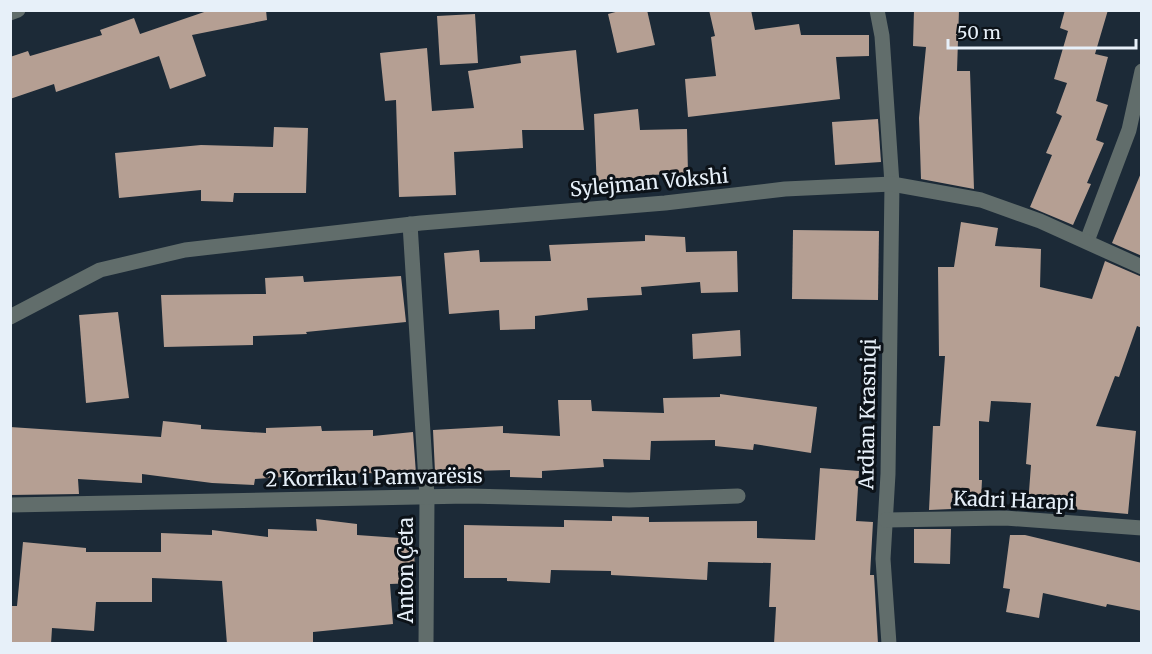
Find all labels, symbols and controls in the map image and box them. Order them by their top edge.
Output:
scale bar [948,12,1136,50]
text: 50 m [957,21,1001,44]
street label: Sylejman Vokshi [569,163,729,201]
street label: Ardian Krasniqi [853,338,881,491]
street label: 2 Korriku i Pamvarësis [265,463,483,491]
street label: Kadri Harapi [953,485,1075,515]
street label: Anton Çeta [393,517,418,624]

